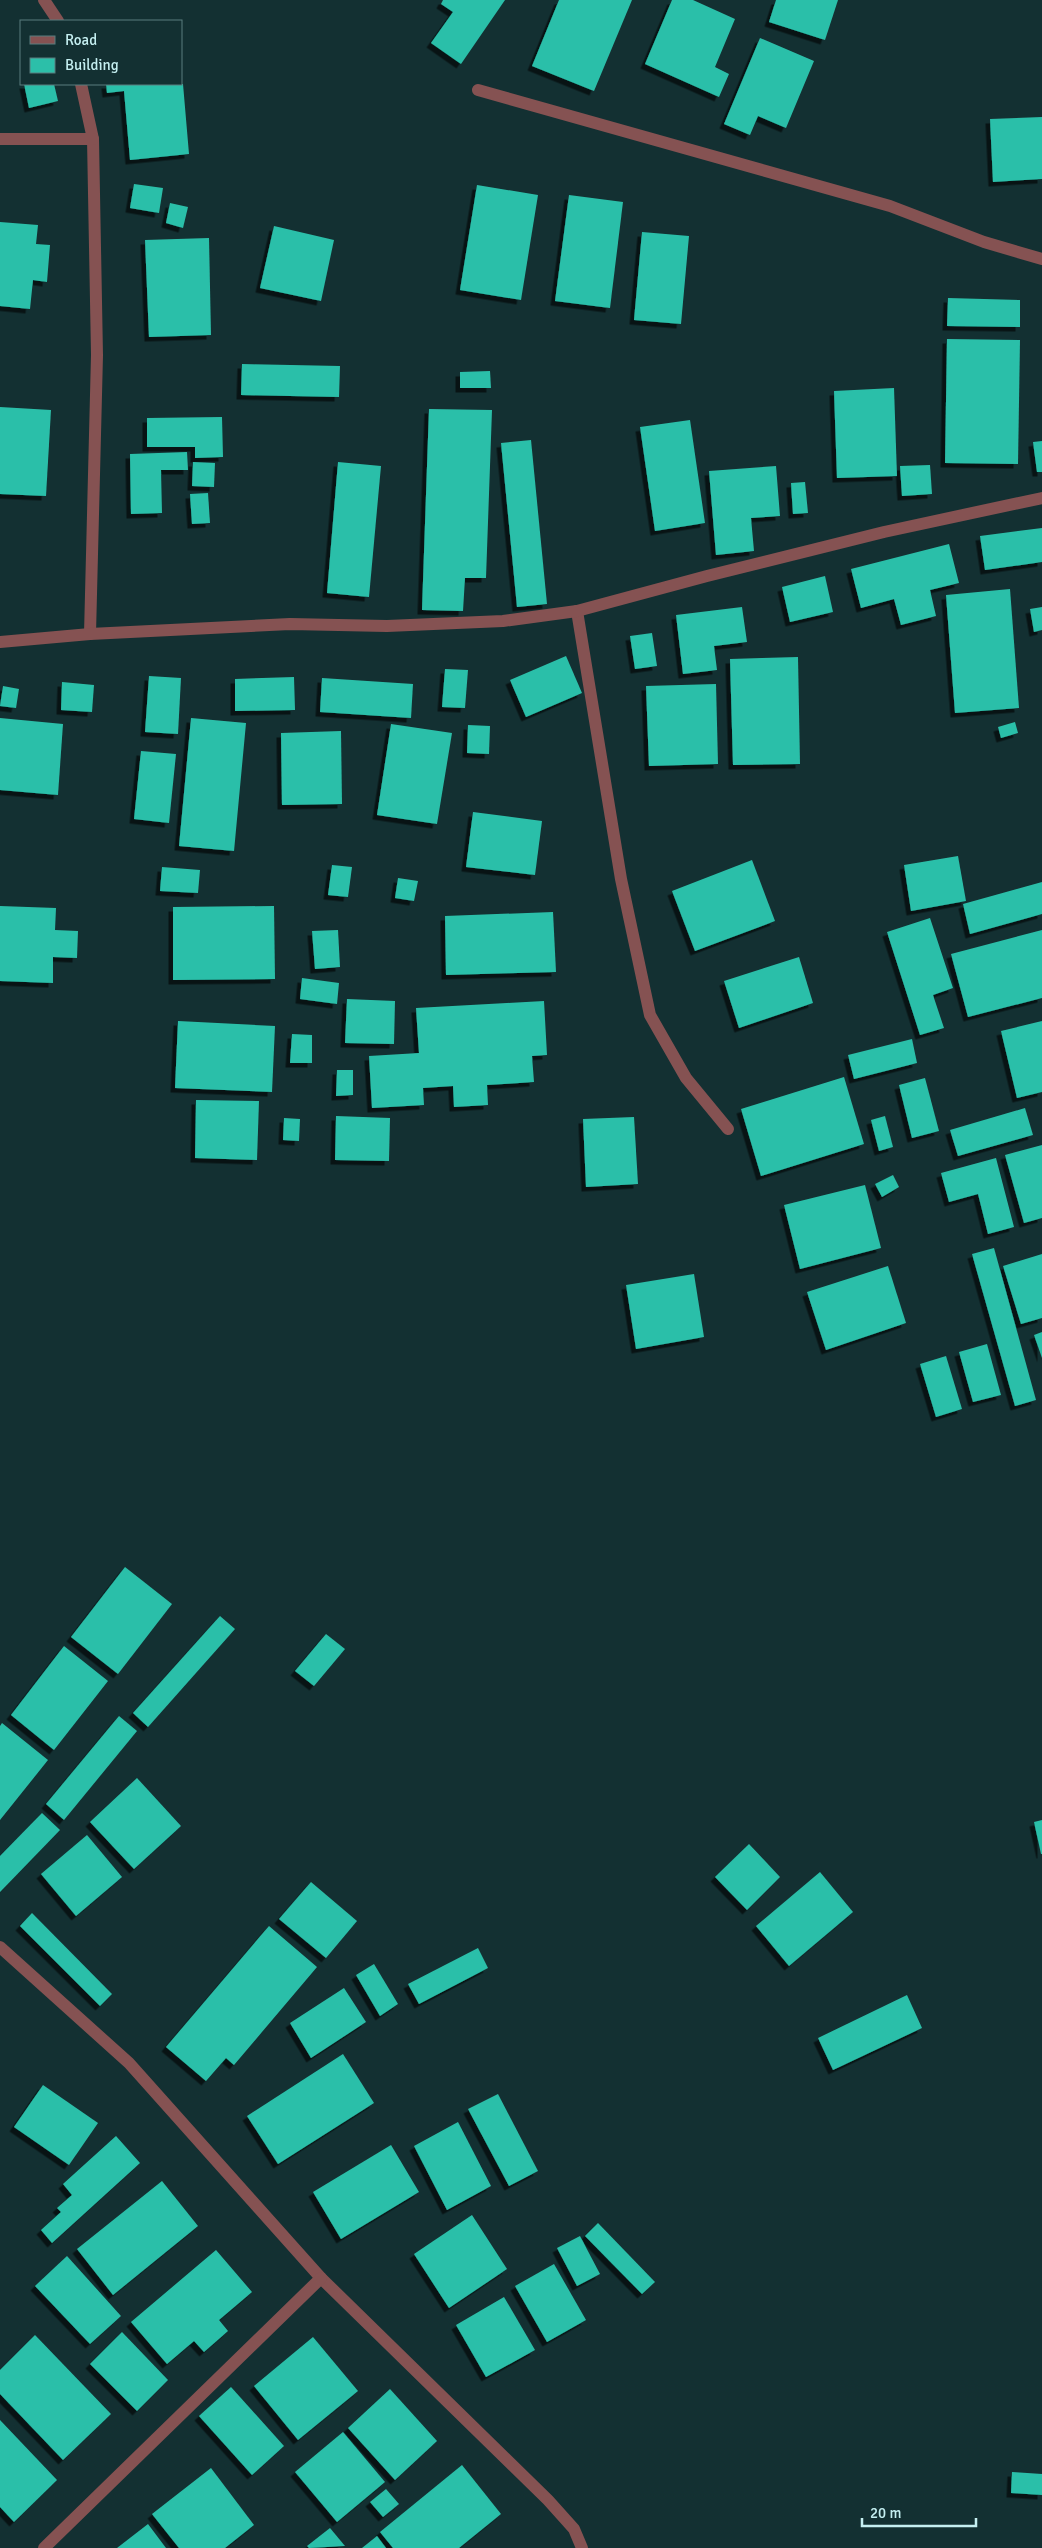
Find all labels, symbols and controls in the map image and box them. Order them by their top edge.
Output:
legend [20,20,182,85]
text: Road [65,31,97,49]
text: Building [65,56,119,74]
scale bar [862,2496,976,2528]
text: 20 m [870,2504,901,2522]

